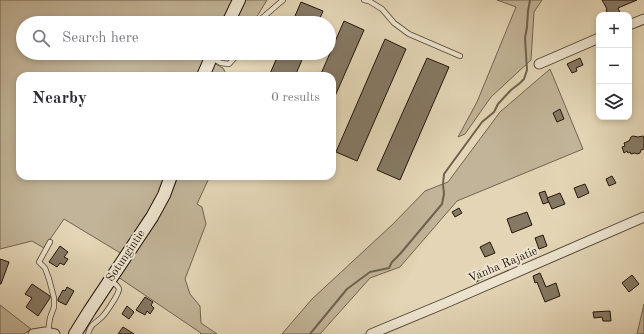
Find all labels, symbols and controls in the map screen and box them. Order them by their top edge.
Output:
map controls [596,12,632,120]
button: + [596,12,632,48]
search box [16,16,336,60]
icon: search [30,27,52,49]
text: Search here [62,31,139,46]
button: − [596,48,632,84]
button: layers [596,84,632,120]
text: Nearby [32,90,87,107]
text: 0 results [271,91,320,104]
street label: Sotungintie [104,228,148,284]
street label: Vanha Rajatie [467,245,540,285]

